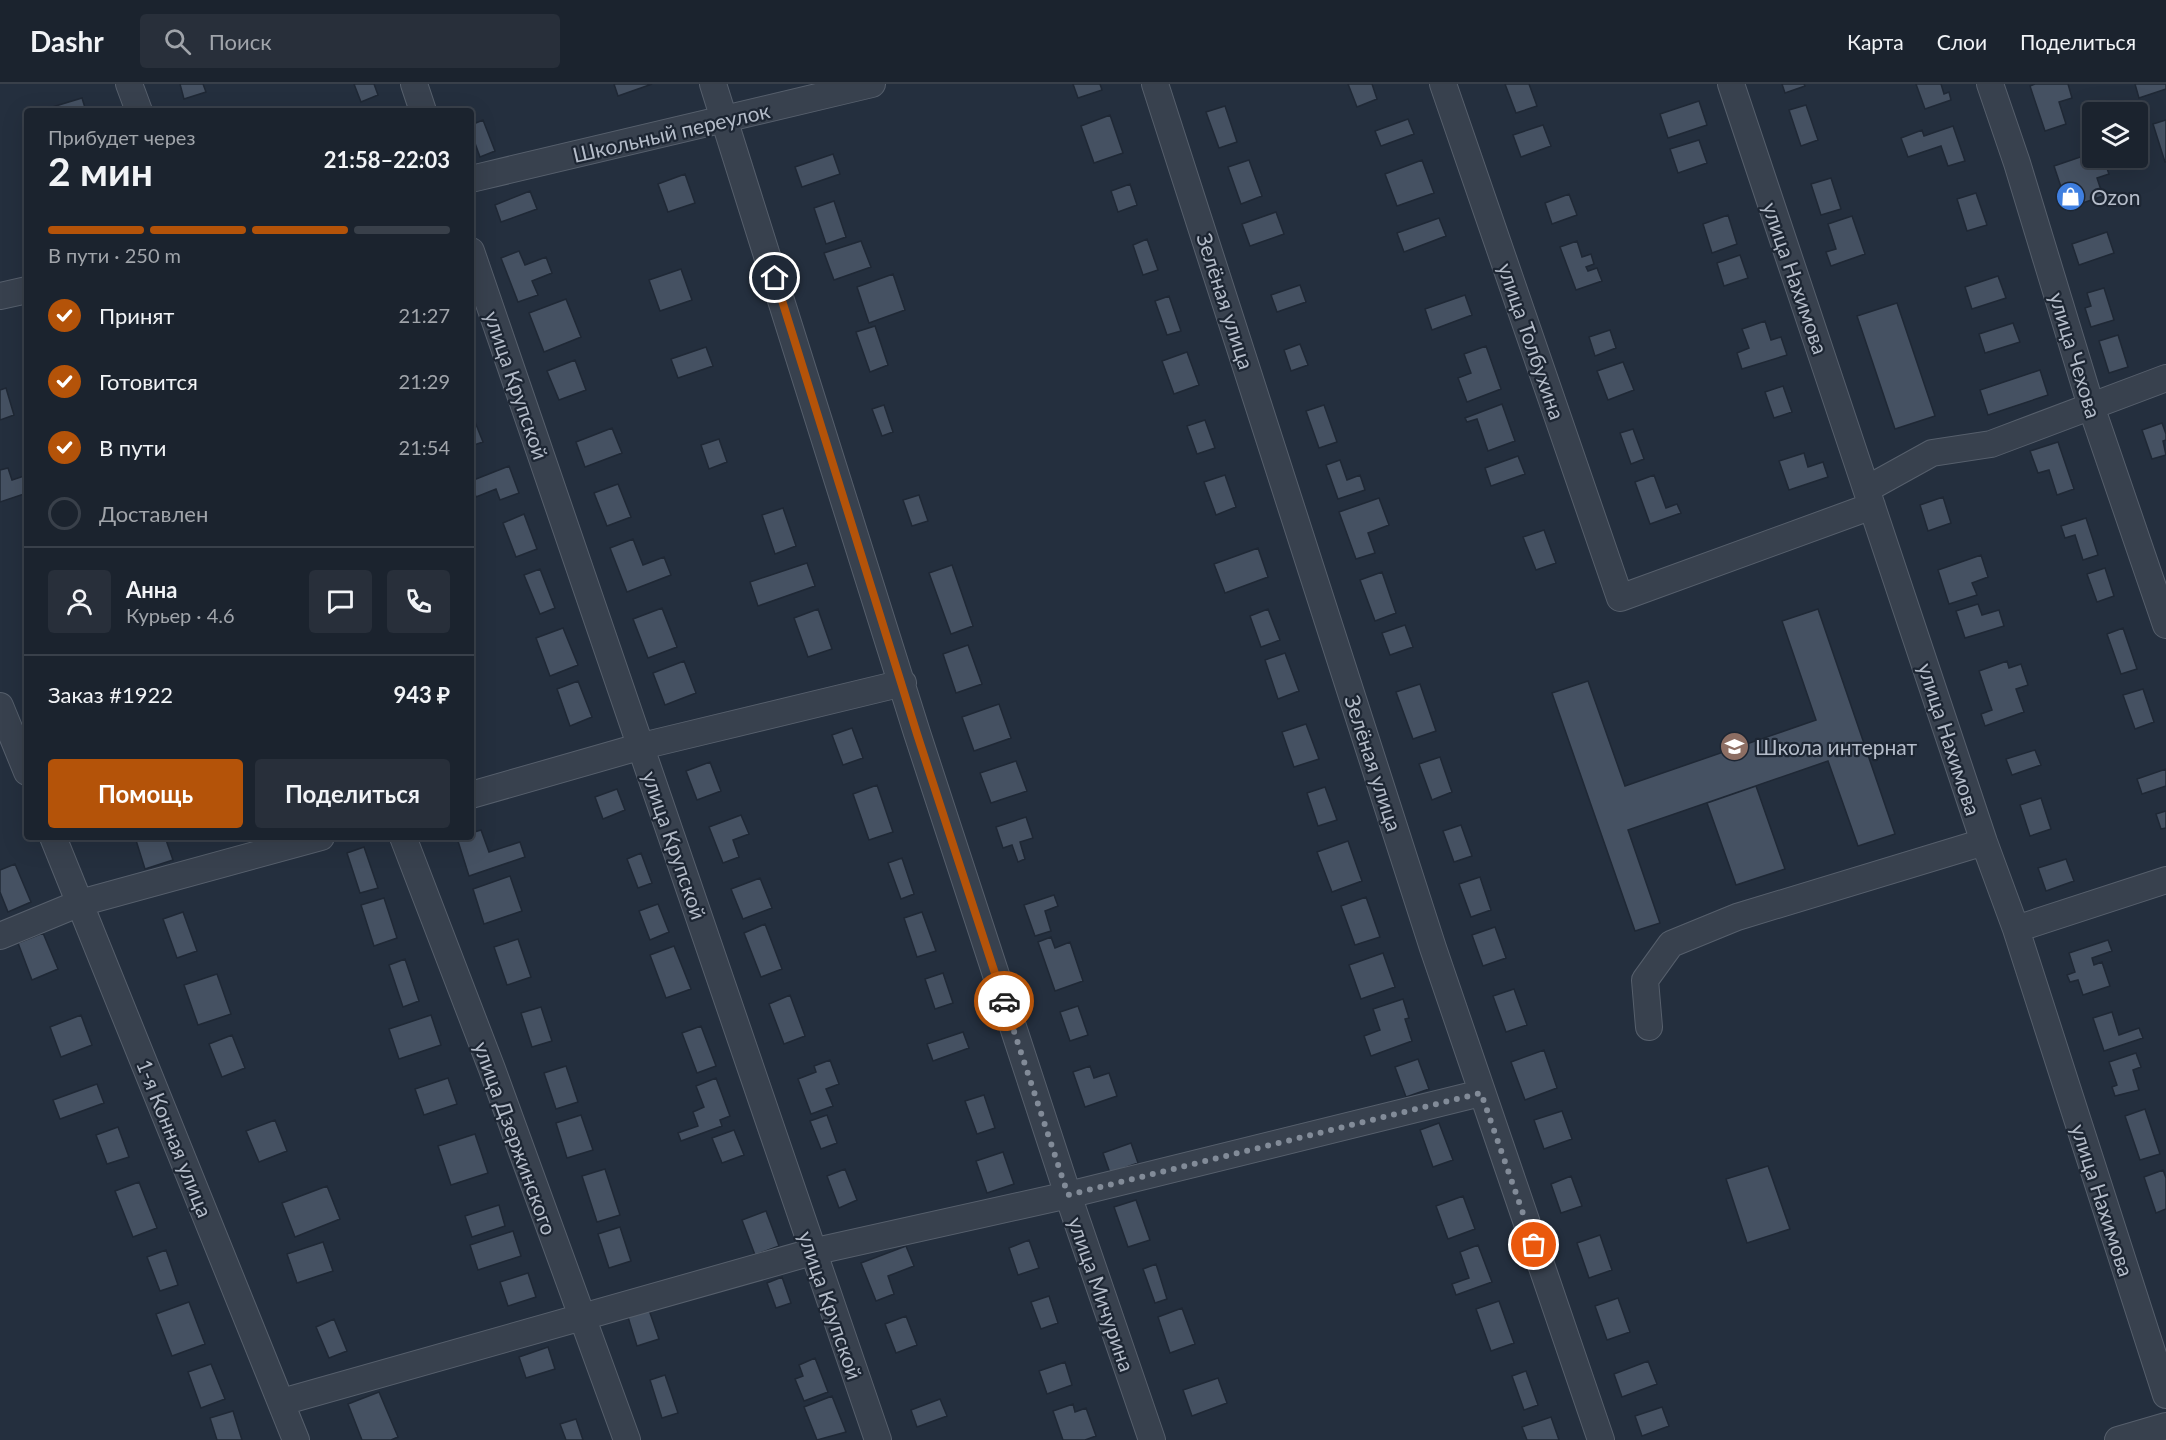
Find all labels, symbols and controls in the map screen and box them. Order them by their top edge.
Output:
search box [140,14,560,68]
text: Dashr [30,24,104,58]
icon: search [161,25,194,58]
text: Поиск [209,28,272,55]
text: Карта [1847,29,1904,54]
text: Слои [1937,29,1987,54]
text: Поделиться [2020,29,2136,54]
street label: Школьный переулок [570,97,772,167]
map controls [2082,102,2148,168]
button: layers [2082,102,2148,168]
text: Прибудет через [48,125,195,149]
text: 21:58–22:03 [324,146,450,173]
text: 2 мин [48,148,153,194]
shop icon: Ozon [2054,180,2086,212]
place label: Ozon [2091,184,2141,209]
street label: улица Нахимова [1758,199,1834,357]
street label: Зелёная улица [1192,230,1260,372]
text: В пути · 250 m [48,243,181,267]
pin [749,252,800,303]
street label: улица Толбухина [1493,259,1571,423]
icon: home [758,261,791,294]
street label: улица Чехова [2045,289,2107,421]
icon: check [48,299,81,332]
text: Принят [99,302,174,329]
text: 21:27 [399,303,450,327]
street label: улица Крупской [480,308,554,462]
icon: check [48,365,81,398]
text: Готовится [99,368,198,395]
text: 21:29 [399,369,450,393]
icon: check [48,431,81,464]
text: В пути [99,434,166,461]
text: 21:54 [399,435,450,459]
text: Доставлен [99,500,208,527]
button: person [48,570,111,633]
button: chat [309,570,372,633]
button: phone [387,570,450,633]
text: Анна [126,576,177,603]
text: Курьер · 4.6 [126,603,235,627]
street label: улица Нахимова [1914,660,1986,818]
text: Заказ #1922 [48,681,173,708]
text: 943 ₽ [394,681,450,708]
street label: Зелёная улица [1340,692,1408,834]
school or university icon: Школа интернат [1718,730,1750,762]
place label: Школа интернат [1755,734,1918,759]
button: Помощь [48,759,243,828]
button: Поделиться [255,759,450,828]
street label: улица Крупской [638,768,712,922]
courier [974,971,1034,1031]
icon: car [988,985,1021,1018]
street label: улица Дзержинского [469,1038,563,1238]
street label: 1-я Конная улица [132,1055,218,1221]
street label: улица Нахимова [2067,1121,2139,1279]
street label: улица Мичурина [1064,1213,1140,1375]
pin [1508,1219,1559,1270]
street label: улица Крупской [794,1228,868,1382]
icon: bag [1517,1228,1550,1261]

